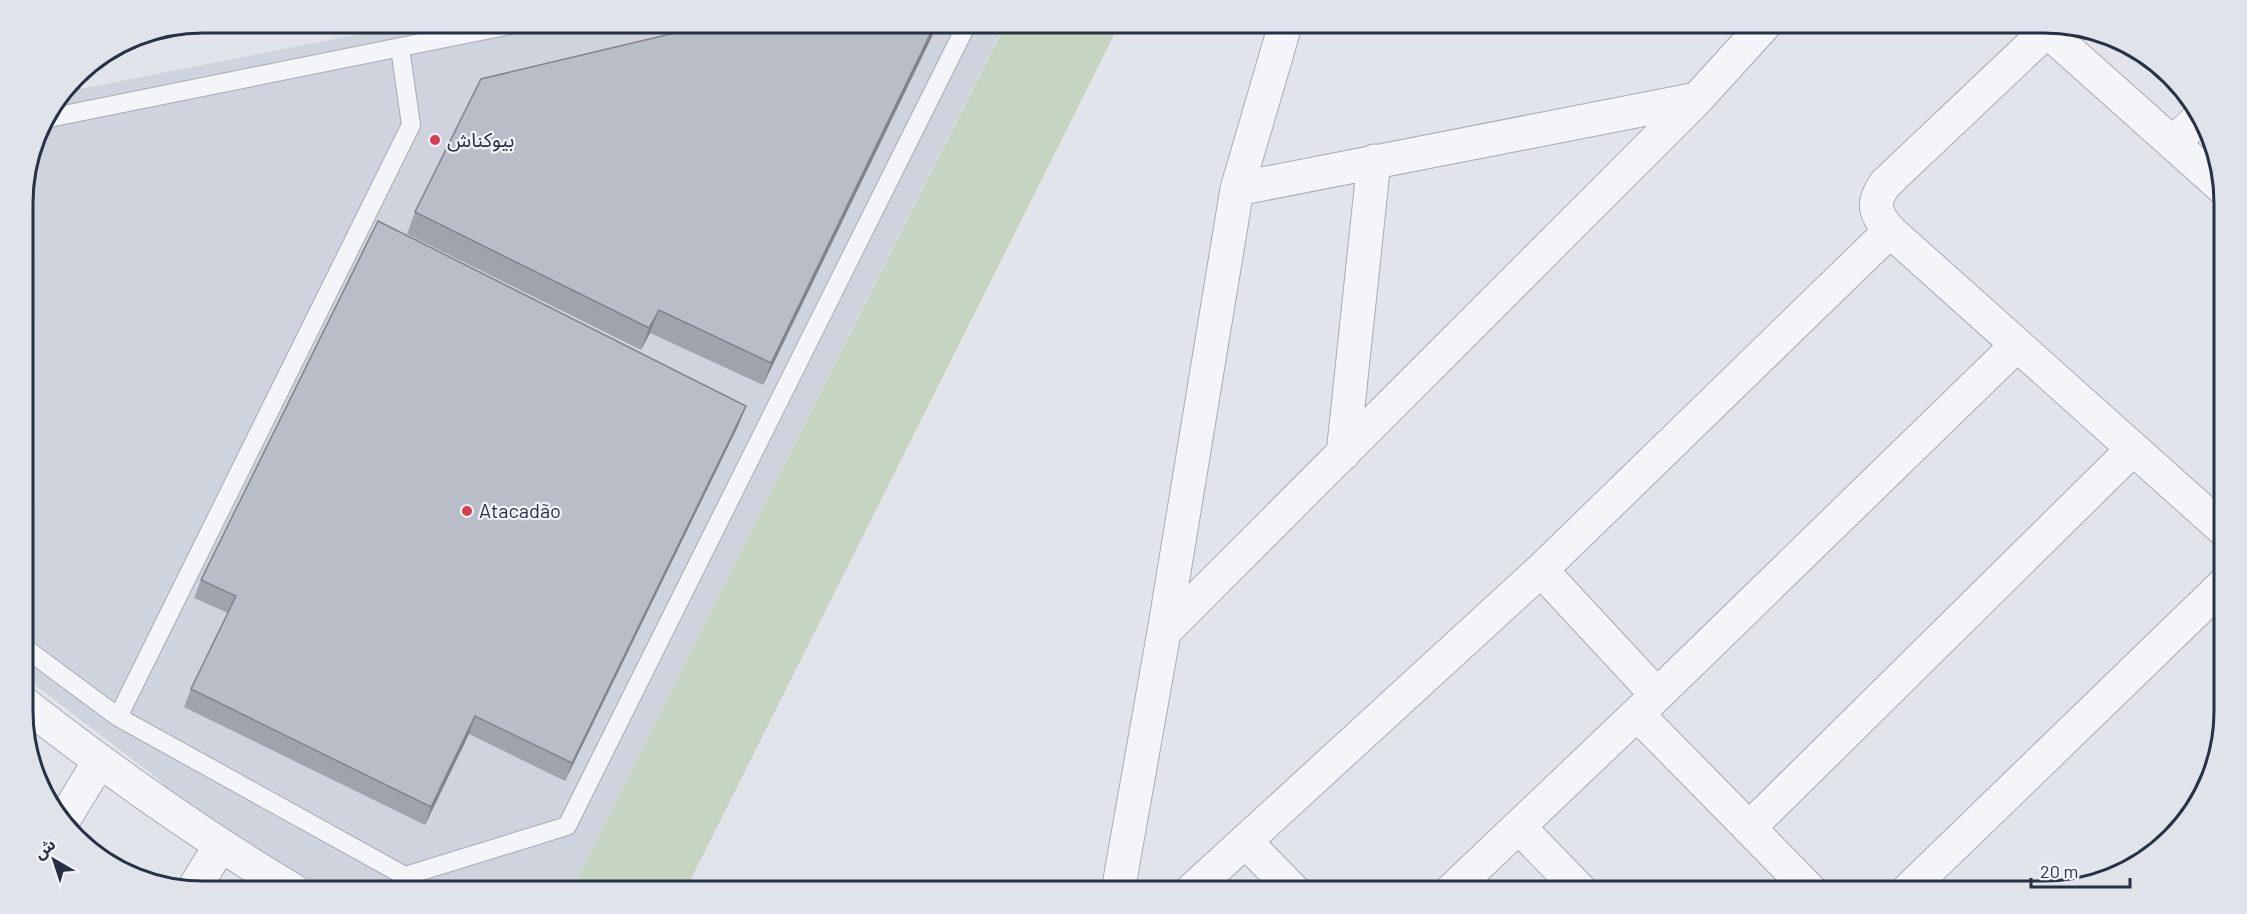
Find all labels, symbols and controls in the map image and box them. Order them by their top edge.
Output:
place label: بيوكناش [447,127,514,152]
marker: بيوكناش [428,133,442,147]
place label: Atacadão [479,498,561,522]
marker: Atacadão [460,504,474,518]
north arrow [24,830,84,890]
text: ش [30,834,59,863]
scale bar [2031,851,2130,889]
text: 20 m [2040,860,2078,882]

